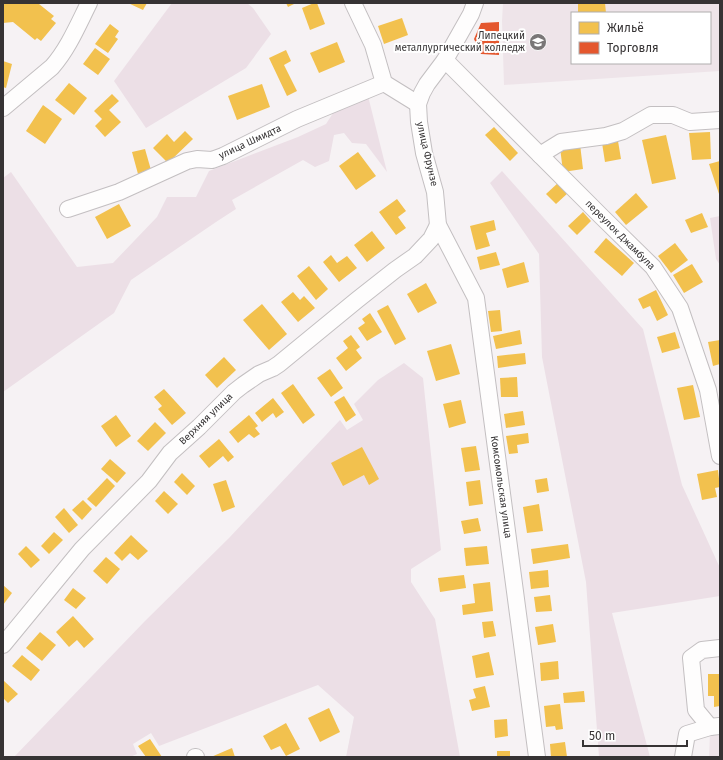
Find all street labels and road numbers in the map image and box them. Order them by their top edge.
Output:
street label: улица Фрунзе [414,121,440,187]
street label: улица Шмидта [217,122,283,162]
street label: переулок Джамбула [583,198,657,272]
street label: Верхняя улица [177,390,235,448]
street label: Комсомольская улица [488,435,514,539]

